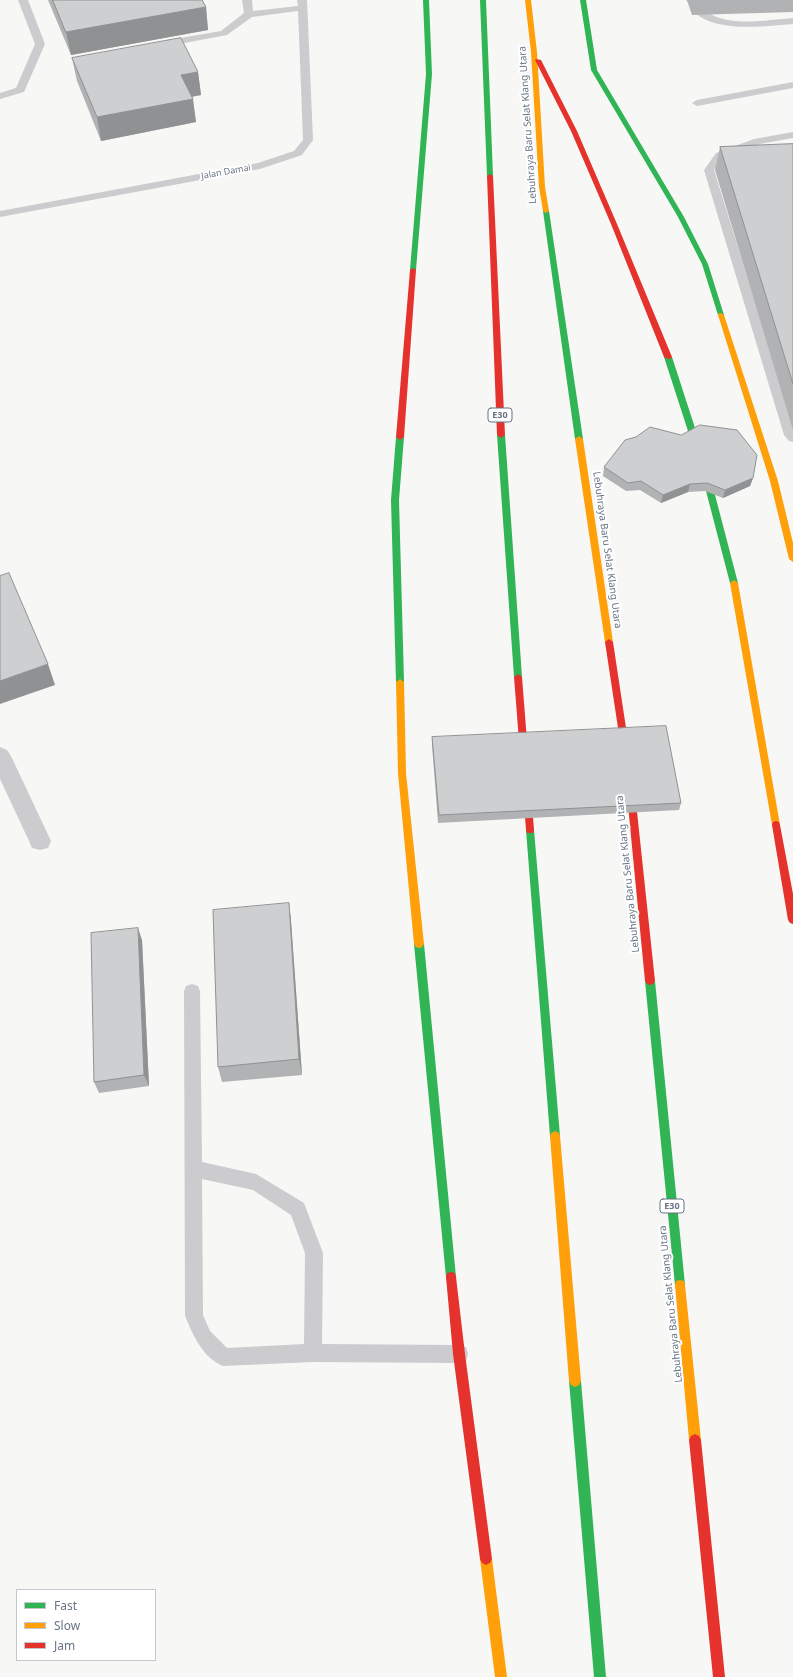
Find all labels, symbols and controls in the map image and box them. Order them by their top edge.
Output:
street label: Lebuhraya Baru Selat Klang Utara [516,46,540,204]
street label: Jalan Damai [200,162,252,182]
road number: E30 [488,408,512,422]
street label: Lebuhraya Baru Selat Klang Utara [590,471,624,629]
street label: Lebuhraya Baru Selat Klang Utara [614,795,642,953]
road number: E30 [660,1199,684,1213]
street label: Lebuhraya Baru Selat Klang Utara [657,1225,685,1383]
legend [16,1589,156,1661]
text: Fast [54,1597,77,1614]
text: Slow [54,1617,80,1634]
text: Jam [54,1637,75,1654]

